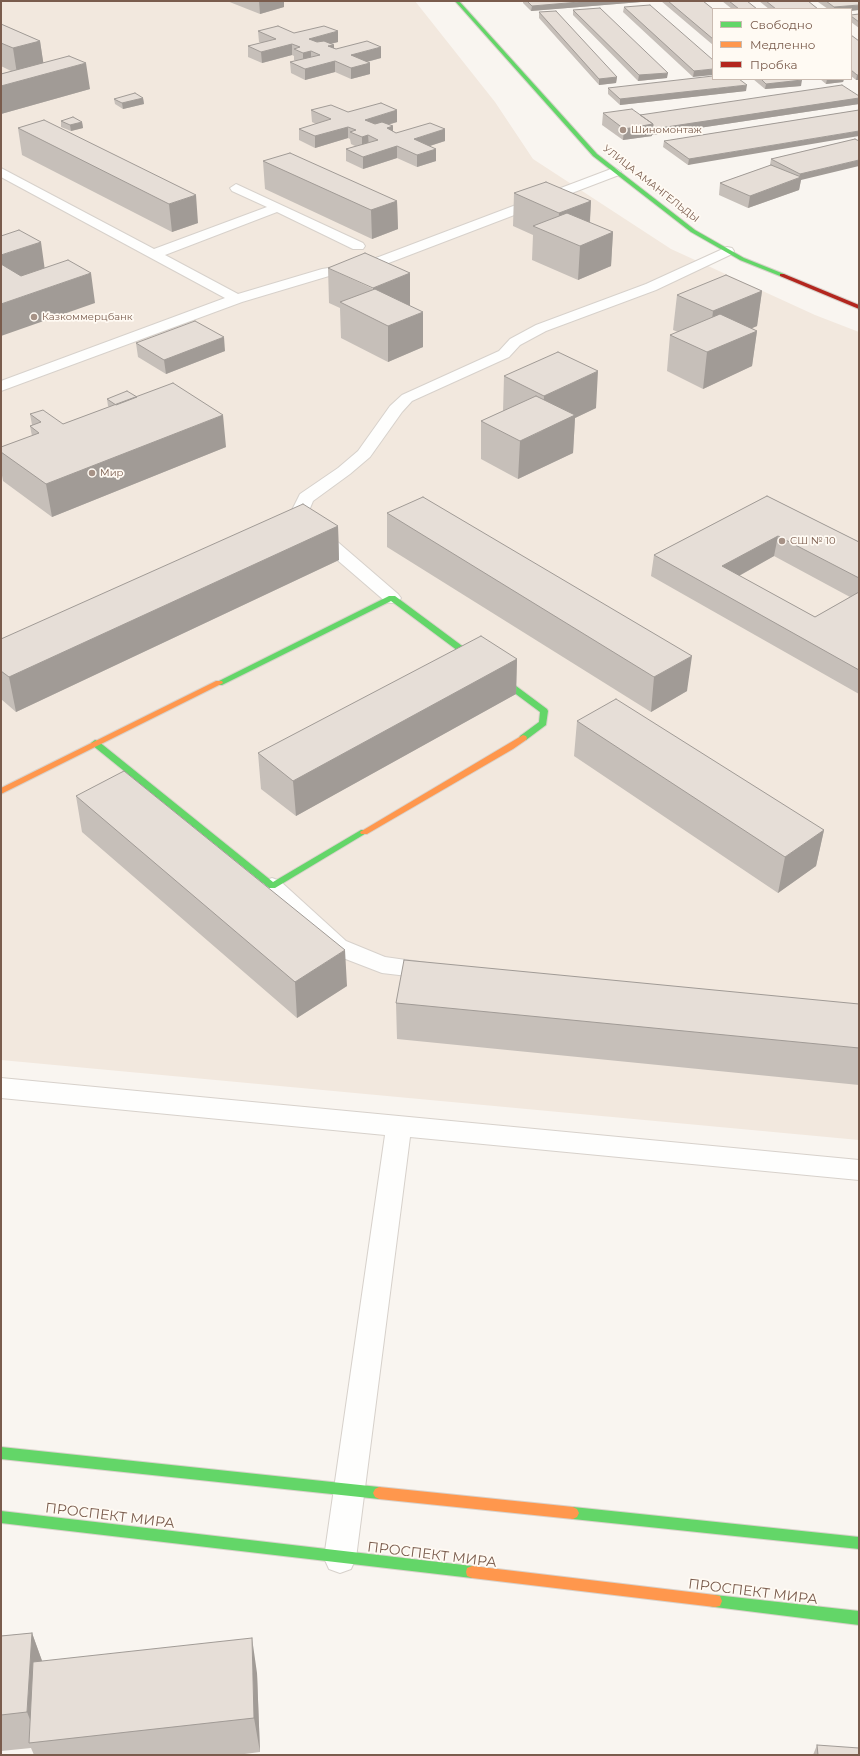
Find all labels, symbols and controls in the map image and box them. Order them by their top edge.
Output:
legend [712,8,852,80]
text: Свободно [750,17,813,32]
text: Медленно [750,37,815,52]
text: Пробка [750,57,798,72]
place label: Шиномонтаж [631,124,702,136]
marker: Шиномонтаж [618,125,628,135]
street label: УЛИЦА АМАНГЕЛЬДЫ [601,143,701,225]
place label: Казкоммерцбанк [42,311,133,323]
marker: Казкоммерцбанк [29,312,39,322]
place label: Мир [100,467,123,479]
marker: Мир [87,468,97,478]
place label: СШ № 10 [790,535,836,547]
marker: СШ № 10 [777,536,787,546]
street label: ПРОСПЕКТ МИРА [44,1500,176,1532]
street label: ПРОСПЕКТ МИРА [366,1539,498,1571]
street label: ПРОСПЕКТ МИРА [687,1576,819,1608]

